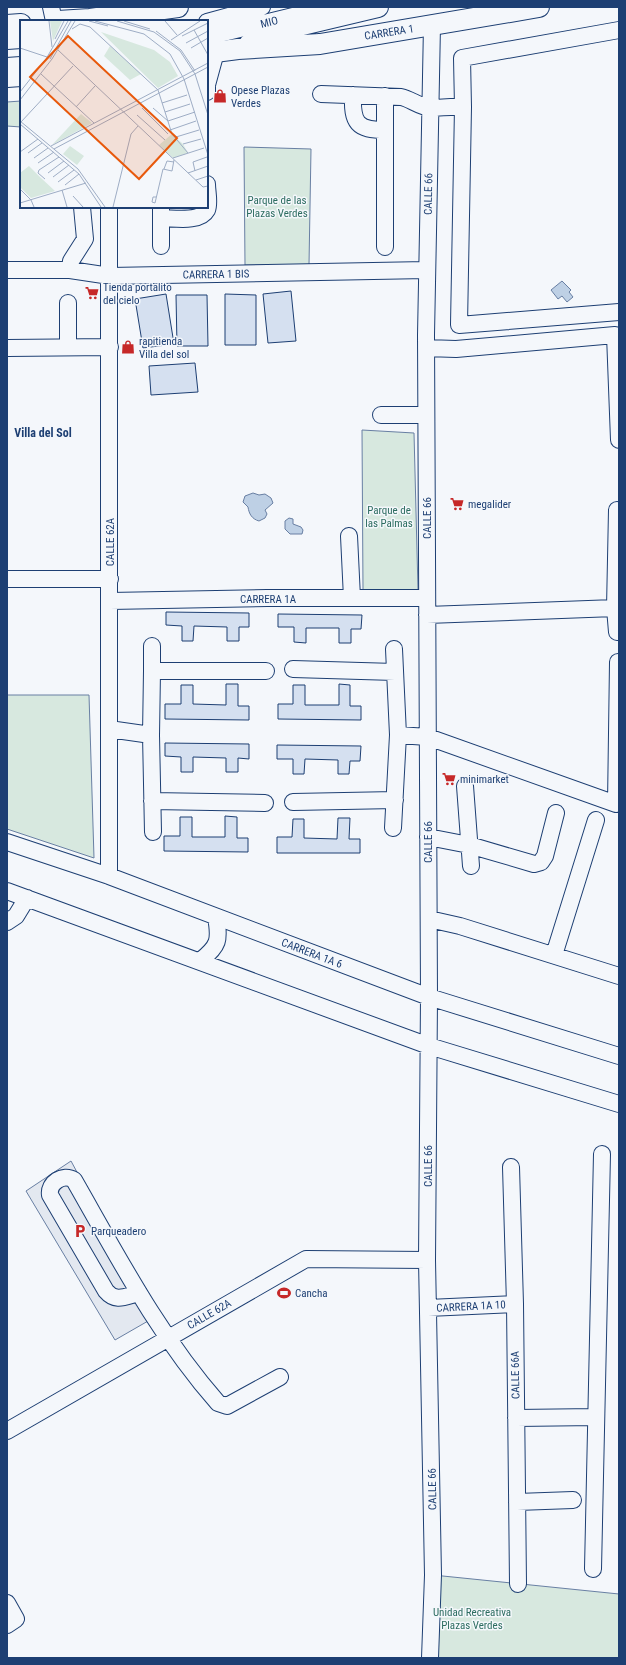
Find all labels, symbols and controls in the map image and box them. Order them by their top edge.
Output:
street label: MIO [259,14,279,31]
inset map [20,20,208,208]
street label: CARRERA 1 [363,22,415,43]
place label: Opese Plazas Verdes [231,84,290,110]
shop icon: Opese Plazas Verdes [212,88,228,104]
street label: CALLE 66 [422,173,435,215]
park label: Parque de las Plazas Verdes [246,194,308,220]
street label: CARRERA 1 BIS [182,267,250,282]
place label: Tienda portalito del cielo [103,281,172,307]
supermarket icon: Tienda portalito del cielo [84,285,100,301]
place label: rapitienda Villa del sol [139,335,189,361]
shop icon: rapitienda Villa del sol [120,339,136,355]
district label: Villa del Sol [14,426,72,440]
supermarket icon: megalider [449,496,465,512]
street label: CALLE 66 [421,497,434,539]
place label: megalider [468,498,512,511]
park label: Parque de las Palmas [365,504,413,530]
street label: CALLE 62A [104,517,117,566]
street label: CARRERA 1A [240,593,297,606]
supermarket icon: minimarket [441,771,457,787]
place label: minimarket [460,773,509,786]
street label: CALLE 66 [422,821,435,863]
street label: CARRERA 1A 6 [280,936,344,971]
street label: CALLE 66 [422,1145,435,1187]
parking icon: Parqueadero [72,1223,88,1239]
place label: Parqueadero [91,1225,147,1238]
sports icon: Cancha [276,1285,292,1301]
place label: Cancha [295,1287,328,1300]
street label: CALLE 62A [185,1296,234,1332]
street label: CARRERA 1A 10 [436,1298,506,1315]
street label: CALLE 66A [509,1350,522,1399]
street label: CALLE 66 [426,1468,439,1510]
park label: Unidad Recreativa Plazas Verdes [433,1606,511,1632]

